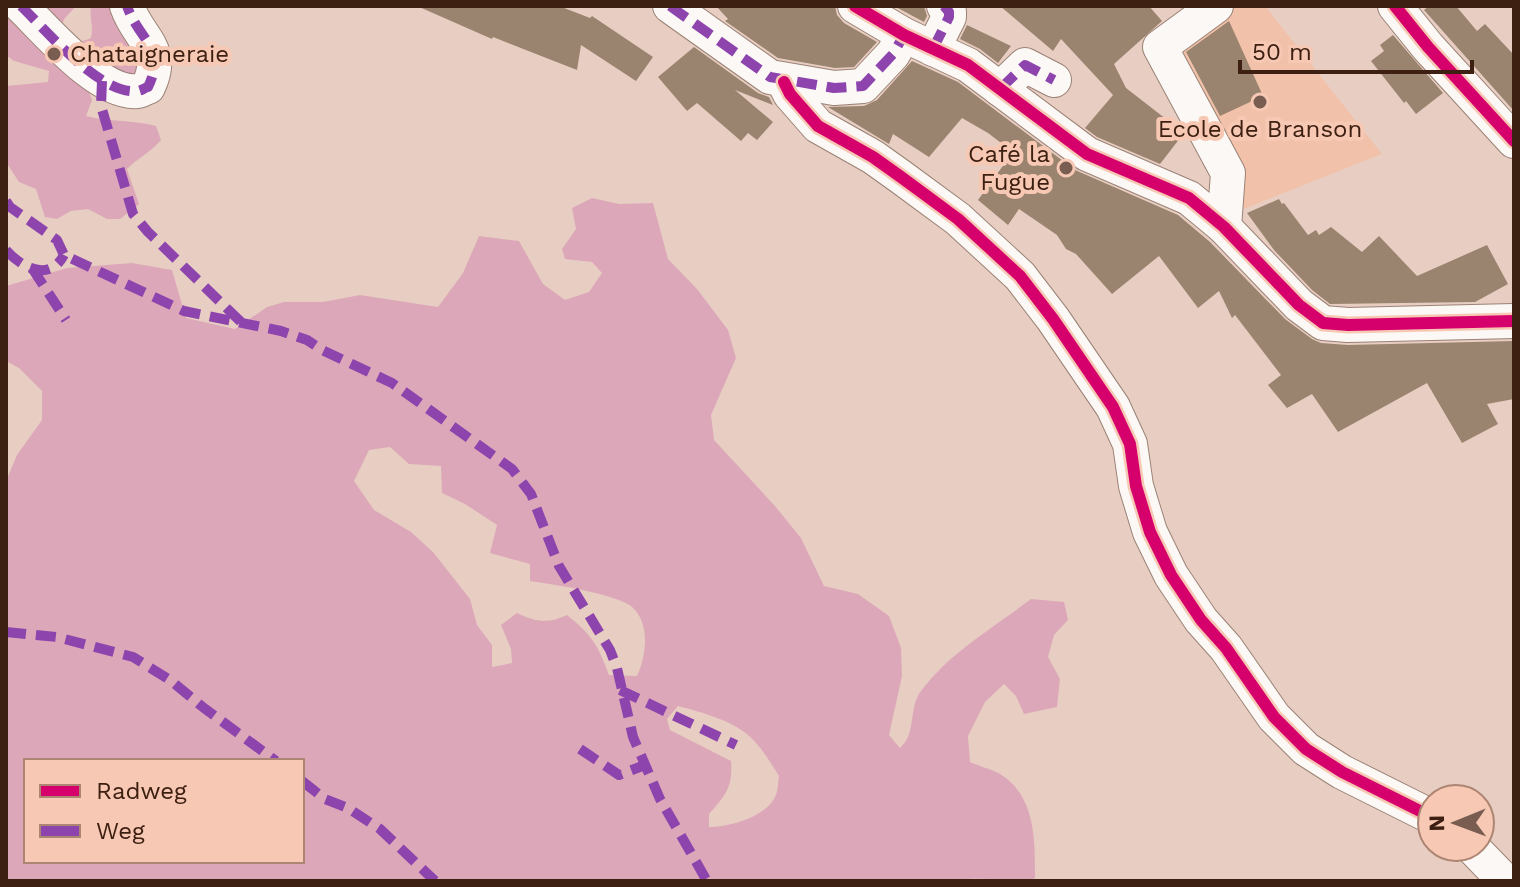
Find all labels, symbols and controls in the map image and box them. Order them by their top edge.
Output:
scale bar [1240,24,1472,74]
text: 50 m [1252,38,1312,66]
place label: Chataigneraie [70,40,229,68]
marker: Chataigneraie [45,45,63,63]
marker: Ecole de Branson [1251,93,1269,111]
place label: Ecole de Branson [1158,115,1362,143]
place label: Café la Fugue [968,140,1050,196]
marker: Café la Fugue [1057,159,1075,177]
legend [24,759,304,863]
text: Radweg [96,777,187,805]
north arrow [1416,783,1496,863]
text: N [1424,815,1449,832]
text: Weg [96,817,145,845]

